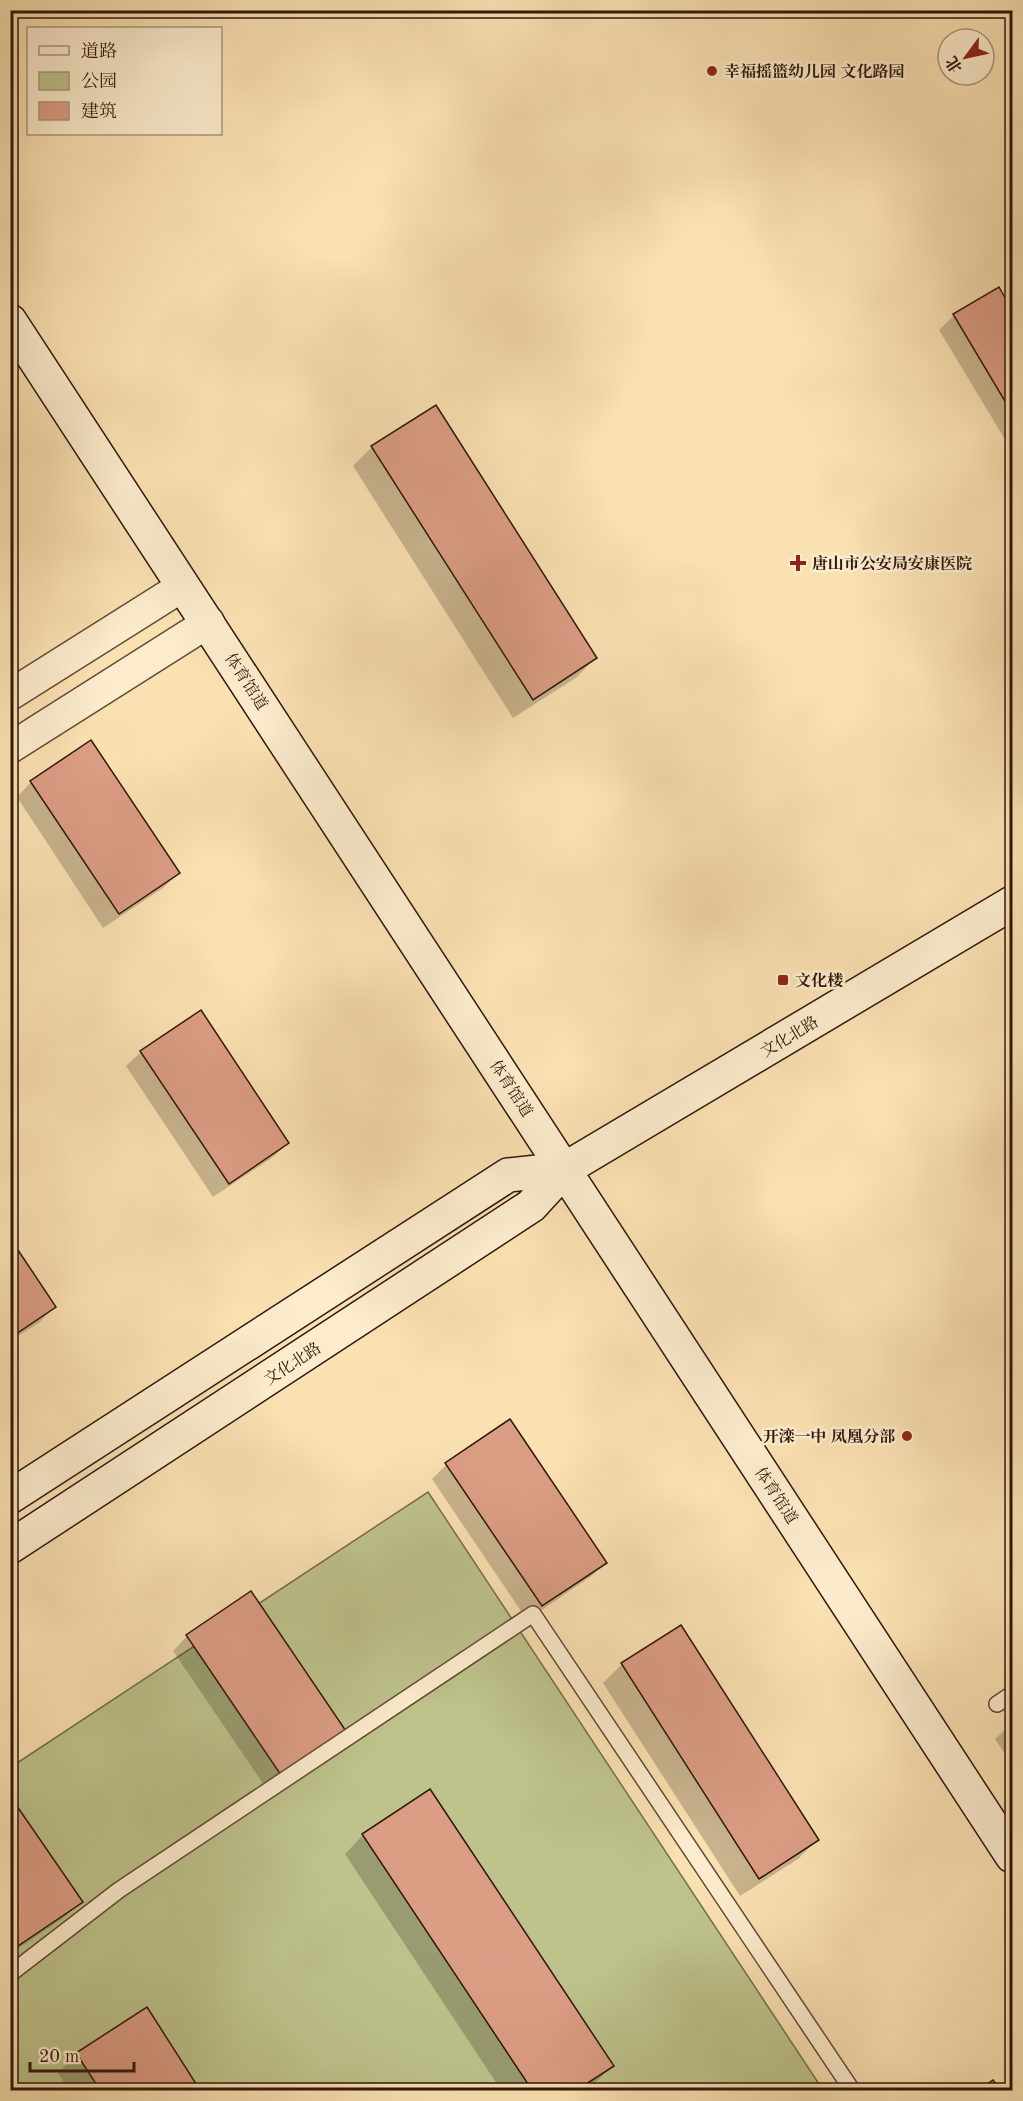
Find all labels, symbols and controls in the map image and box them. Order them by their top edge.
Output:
legend [27,27,222,135]
north arrow [936,27,996,87]
text: 道路 [81,41,117,61]
text: 北 [942,53,966,76]
place label: 幸福摇篮幼儿园 文化路园 [724,63,904,81]
marker: 幸福摇篮幼儿园 文化路园 [705,64,719,78]
text: 公园 [81,72,117,91]
text: 建筑 [81,101,117,121]
marker: 唐山市公安局安康医院 [789,554,807,572]
place label: 唐山市公安局安康医院 [812,554,972,573]
street label: 体育馆道 [221,650,271,713]
place label: 文化楼 [795,972,843,990]
marker: 文化楼 [776,973,790,987]
street label: 文化北路 [757,1013,822,1061]
street label: 体育馆道 [486,1057,536,1120]
street label: 文化北路 [261,1339,324,1389]
place label: 开滦一中 凤凰分部 [763,1427,896,1446]
marker: 开滦一中 凤凰分部 [900,1429,914,1443]
street label: 体育馆道 [751,1464,801,1527]
scale bar [30,2035,134,2073]
text: 20 m [39,2048,79,2066]

